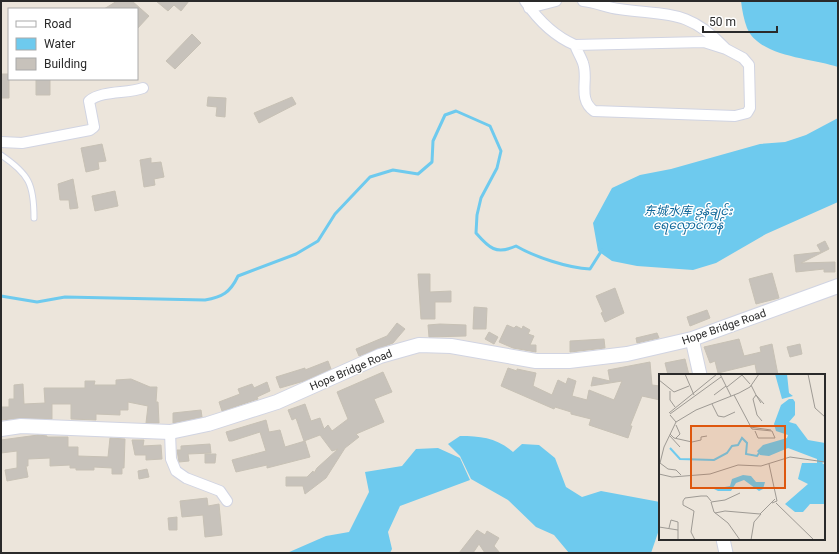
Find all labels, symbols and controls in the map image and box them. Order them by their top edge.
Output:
legend [8,8,138,80]
scale bar [703,8,777,34]
text: 50 m [709,15,736,29]
text: Road [44,17,72,31]
text: Water [44,37,75,51]
text: Building [44,57,87,71]
water label: 东城水库 ဒွန်ချင်း ရေလှောင်ကန် [644,202,733,235]
street label: Hope Bridge Road [680,306,768,348]
street label: Hope Bridge Road [308,347,394,393]
inset map [659,374,825,540]

